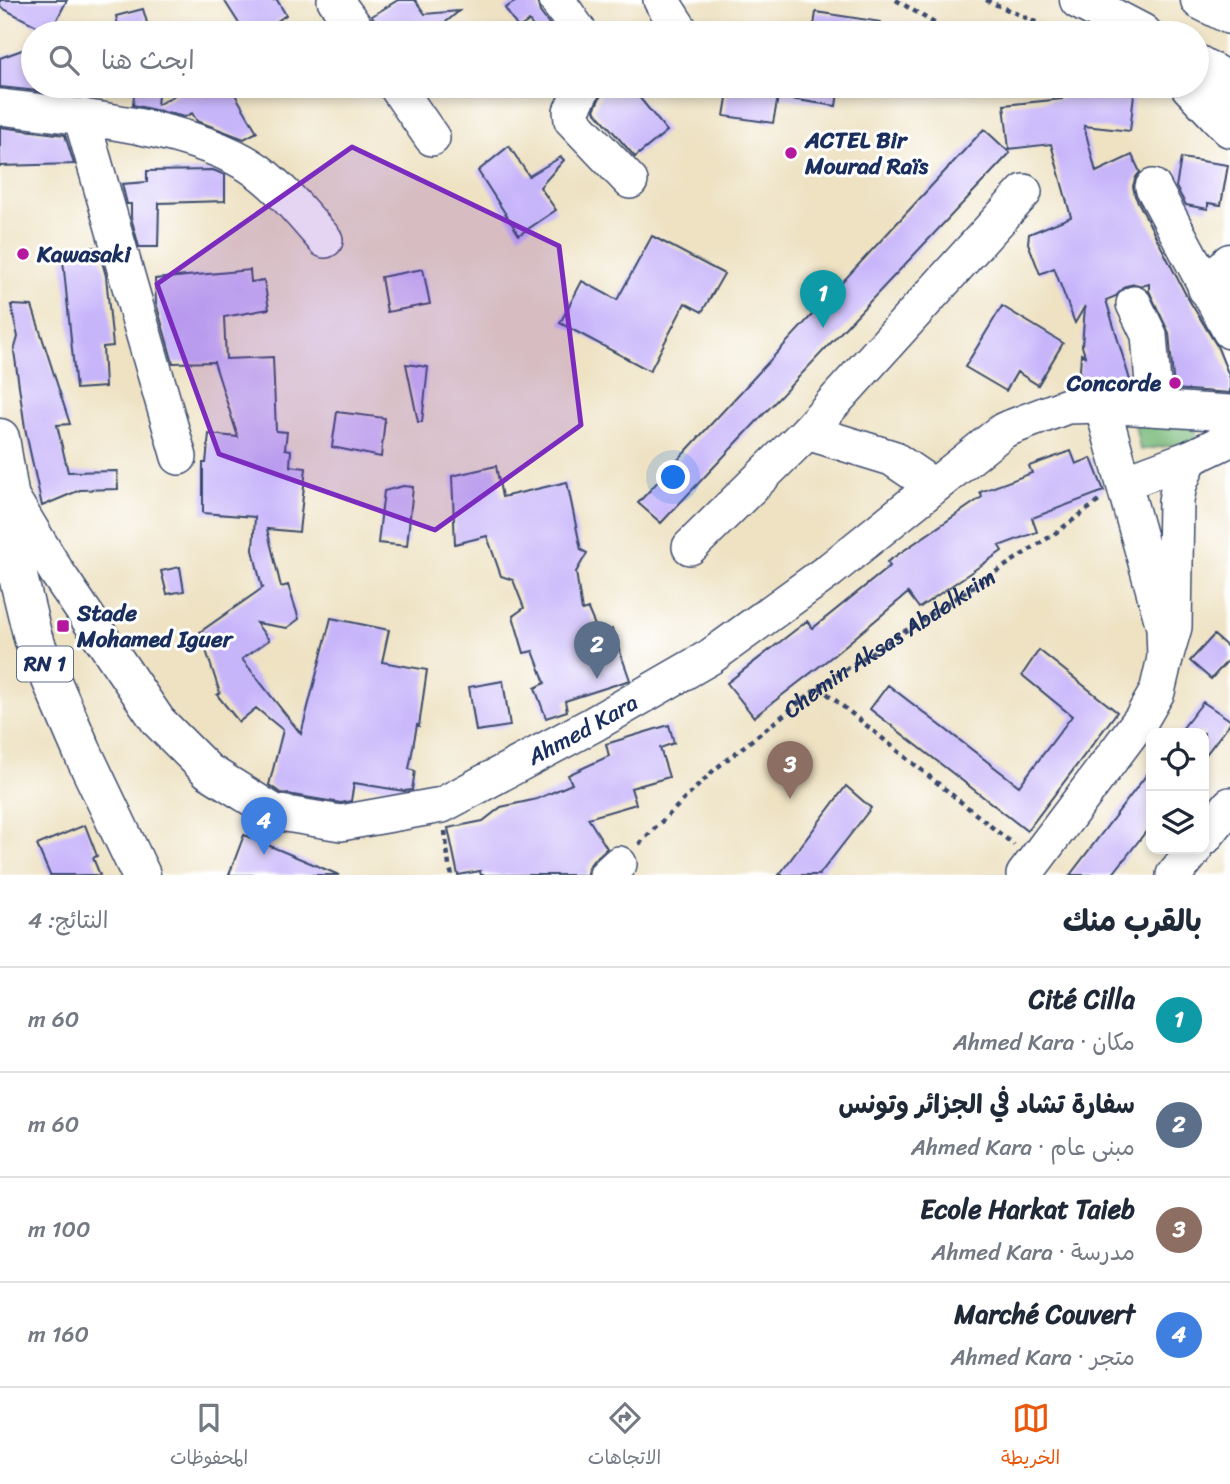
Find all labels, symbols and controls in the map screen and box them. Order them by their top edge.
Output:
search box [21,21,1209,98]
text: ابحث هنا [101,37,195,83]
icon: search [45,41,83,79]
place label: ACTEL Bir Mourad Raïs [804,120,929,187]
marker: ACTEL Bir Mourad Raïs [783,145,799,161]
place label: Kawasaki [36,234,132,275]
marker: Kawasaki [15,246,31,262]
pin: 1 [800,270,846,328]
place label: Concorde [1066,363,1162,404]
marker: Concorde [1167,375,1183,391]
your location [656,460,690,494]
street label: Chemin Aksas Abdelkrim [773,557,1004,729]
place label: Stade Mohamed Iguer [76,593,235,660]
marker: Stade Mohamed Iguer [55,618,71,634]
pin: 2 [574,621,620,679]
road number: RN 1 [17,646,73,682]
street label: Ahmed Kara [519,682,646,777]
map controls [1146,728,1209,854]
button: locate [1146,728,1209,791]
pin: 3 [767,741,813,799]
button: layers [1146,791,1209,854]
pin: 4 [241,797,287,855]
text: بالقرب منك [1063,894,1202,948]
text: النتائج: 4 [28,900,108,941]
text: Cité Cilla [1029,976,1135,1022]
text: 60 m [28,999,79,1040]
text: 1 [1174,999,1184,1040]
text: مكان · Ahmed Kara [953,1022,1135,1063]
text: سفارة تشاد في الجزائر وتونس [838,1081,1135,1127]
text: 60 m [28,1104,79,1145]
text: 2 [1172,1104,1186,1145]
text: مبنى عام · Ahmed Kara [911,1127,1135,1168]
text: Ecole Harkat Taieb [920,1186,1135,1232]
text: 100 m [28,1209,91,1250]
text: 3 [1173,1209,1185,1250]
text: مدرسة · Ahmed Kara [932,1232,1135,1273]
text: Marché Couvert [954,1291,1135,1337]
text: 160 m [28,1314,89,1355]
text: 4 [1172,1314,1186,1355]
text: متجر · Ahmed Kara [951,1337,1135,1378]
tab: المحفوظات [170,1399,248,1474]
tab: الاتجاهات [588,1399,661,1474]
tab: الخريطة [1001,1399,1060,1474]

